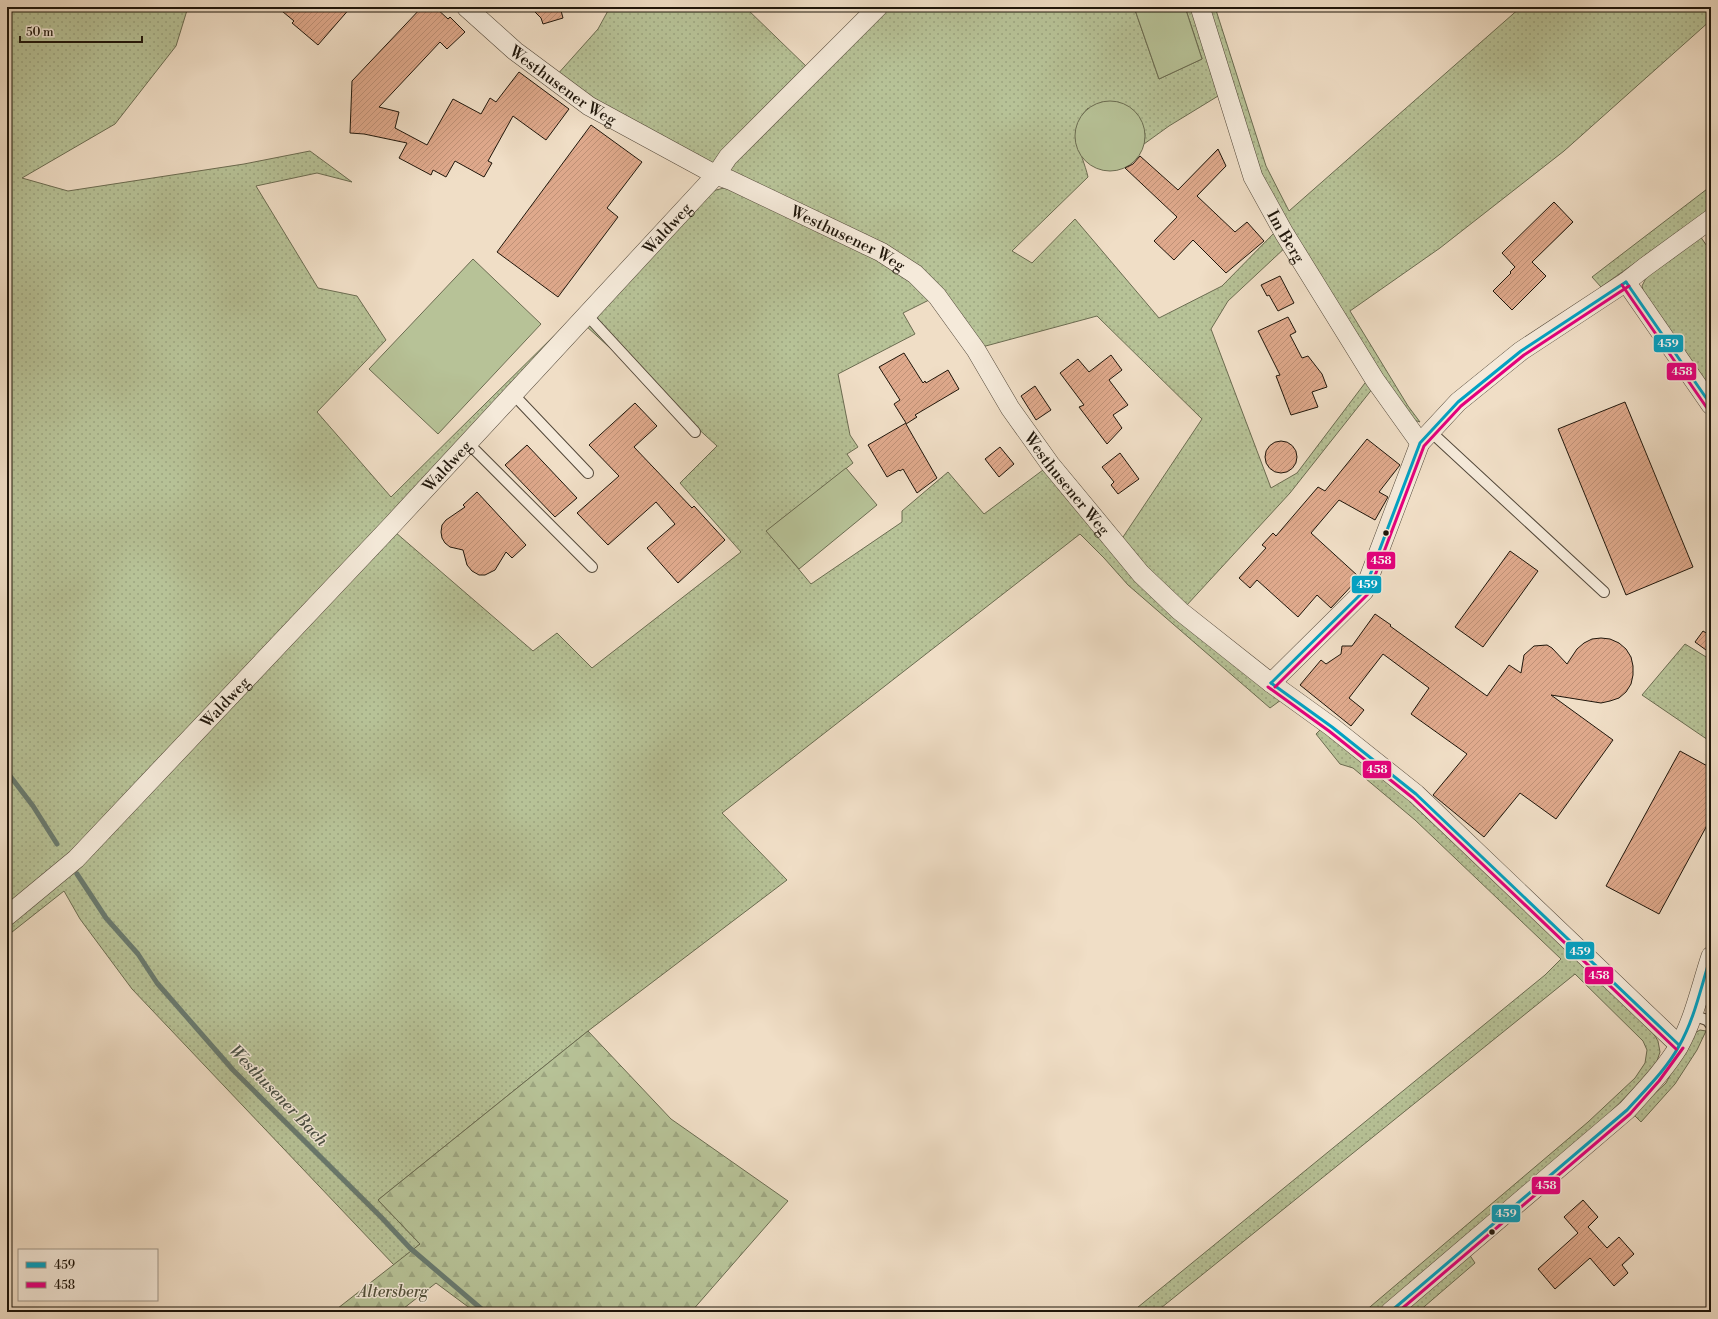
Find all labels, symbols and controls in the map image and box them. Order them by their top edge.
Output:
scale bar [20,18,142,44]
text: 50 m [26,25,54,40]
street label: Westhusener Weg [504,41,620,130]
street label: Waldweg [638,198,697,259]
street label: Westhusener Weg [786,201,909,276]
street label: Im Berg [1262,207,1309,267]
line badge: 459 [1653,334,1684,353]
text: 459 [1657,337,1679,351]
line badge: 458 [1666,362,1697,381]
text: 458 [1671,365,1693,379]
street label: Westhusener Weg [1019,428,1114,540]
street label: Waldweg [418,436,477,497]
unlabelled marker [1381,528,1391,538]
line badge: 458 [1366,551,1396,570]
text: 458 [1370,554,1392,568]
line badge: 459 [1351,575,1382,594]
text: 459 [1356,578,1378,592]
street label: Waldweg [196,672,255,733]
line badge: 458 [1362,760,1392,779]
text: 458 [1366,763,1388,777]
line badge: 459 [1565,941,1595,960]
text: 459 [1569,945,1591,959]
line badge: 458 [1584,966,1614,985]
text: 458 [1588,969,1610,983]
water label: Westhusener Bach [224,1040,333,1151]
line badge: 458 [1531,1176,1561,1195]
text: 458 [1535,1179,1557,1193]
line badge: 459 [1491,1204,1521,1223]
text: 459 [1495,1207,1517,1221]
unlabelled marker [1487,1227,1497,1237]
legend [18,1249,158,1301]
text: 459 [54,1258,75,1273]
text: 458 [54,1278,75,1293]
park label: Altersberg [356,1282,429,1302]

